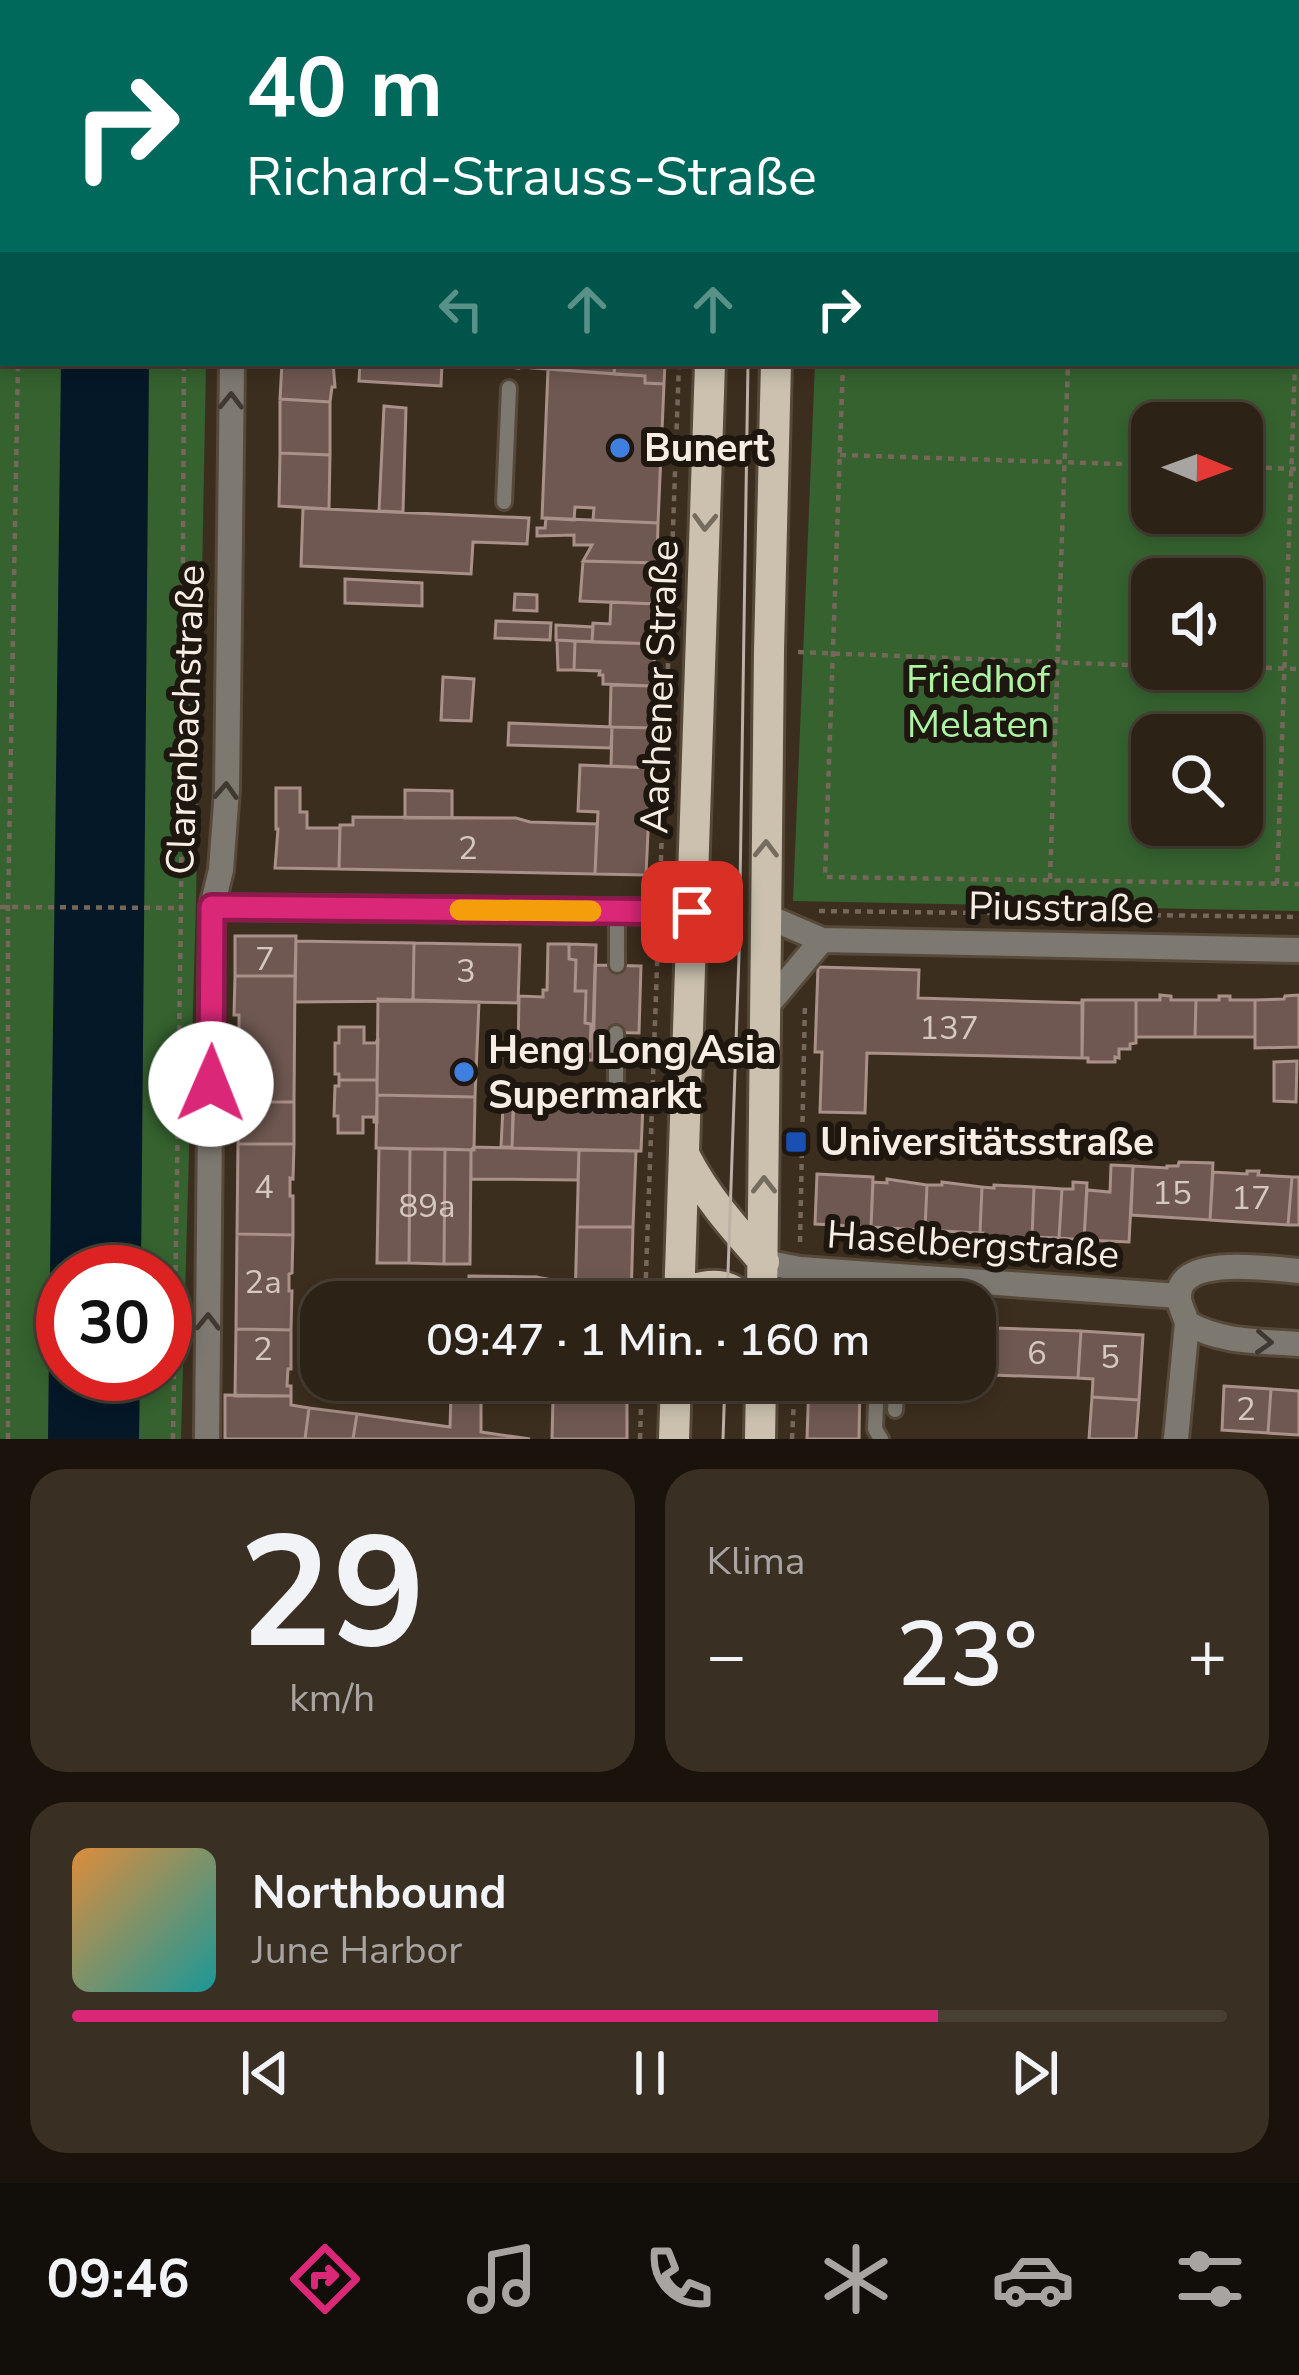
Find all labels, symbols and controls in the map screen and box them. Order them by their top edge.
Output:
text: 40 m [246,31,443,146]
icon: right [48,48,204,204]
text: Richard-Strauss-Straße [246,140,817,214]
icon: left [428,276,494,342]
icon: ahead [554,276,620,342]
icon: ahead [680,276,746,342]
icon: right [806,276,872,342]
one-way arrow [218,391,244,410]
north arrow [1131,402,1263,534]
map controls [1131,402,1263,846]
place label: Bunert [644,422,770,475]
marker: Bunert [607,435,633,461]
one-way arrow [692,513,718,532]
street label: Aachener Straße [628,539,692,835]
button: sound [1131,558,1263,690]
street label: Clarenbachstraße [154,564,218,876]
park label: Friedhof Melaten [906,653,1051,751]
button: search [1131,714,1263,846]
one-way arrow [213,781,239,800]
house number: 2 [458,826,478,871]
one-way arrow [753,839,779,858]
pin [641,861,743,963]
icon: arrive [659,879,725,945]
street label: Piusstraße [968,880,1154,936]
house number: 7 [255,937,275,982]
house number: 3 [456,949,476,994]
house number: 137 [919,1006,979,1051]
position arrow [148,1021,274,1147]
place label: Heng Long Asia Supermarkt [488,1024,776,1122]
marker: Heng Long Asia Supermarkt [451,1059,477,1085]
place label: Universitätsstraße [820,1116,1154,1169]
marker: Universitätsstraße [783,1129,809,1155]
house number: 4 [254,1165,274,1210]
house number: 15 [1152,1171,1192,1216]
one-way arrow [751,1175,777,1194]
house number: 17 [1231,1176,1271,1221]
house number: 89a [398,1184,456,1229]
street label: Haselbergstraße [825,1208,1121,1282]
speed limit sign: 30 [36,1245,192,1401]
house number: 2a [244,1260,282,1305]
text: 09:47 · 1 Min. · 160 m [426,1310,870,1371]
one-way arrow [195,1312,221,1330]
house number: 2 [253,1327,273,1372]
one-way arrow [1255,1328,1274,1354]
house number: 6 [1027,1331,1047,1376]
house number: 5 [1100,1335,1120,1380]
house number: 2 [1236,1387,1256,1432]
text: 29 [239,1487,426,1700]
text: Klima [707,1535,806,1588]
text: 23° [896,1594,1038,1717]
text: − [707,1611,746,1701]
text: + [1187,1611,1227,1701]
text: km/h [289,1672,375,1725]
text: Northbound [252,1863,506,1924]
text: June Harbor [252,1924,462,1977]
icon: previous [232,2040,298,2106]
icon: pause [617,2040,683,2106]
icon: next [1002,2040,1068,2106]
icon: directions [283,2237,367,2321]
icon: music [460,2237,544,2321]
icon: phone [637,2237,721,2321]
icon: climate [814,2237,898,2321]
icon: car [991,2237,1075,2321]
icon: filters [1168,2237,1252,2321]
text: 09:46 [47,2242,190,2316]

